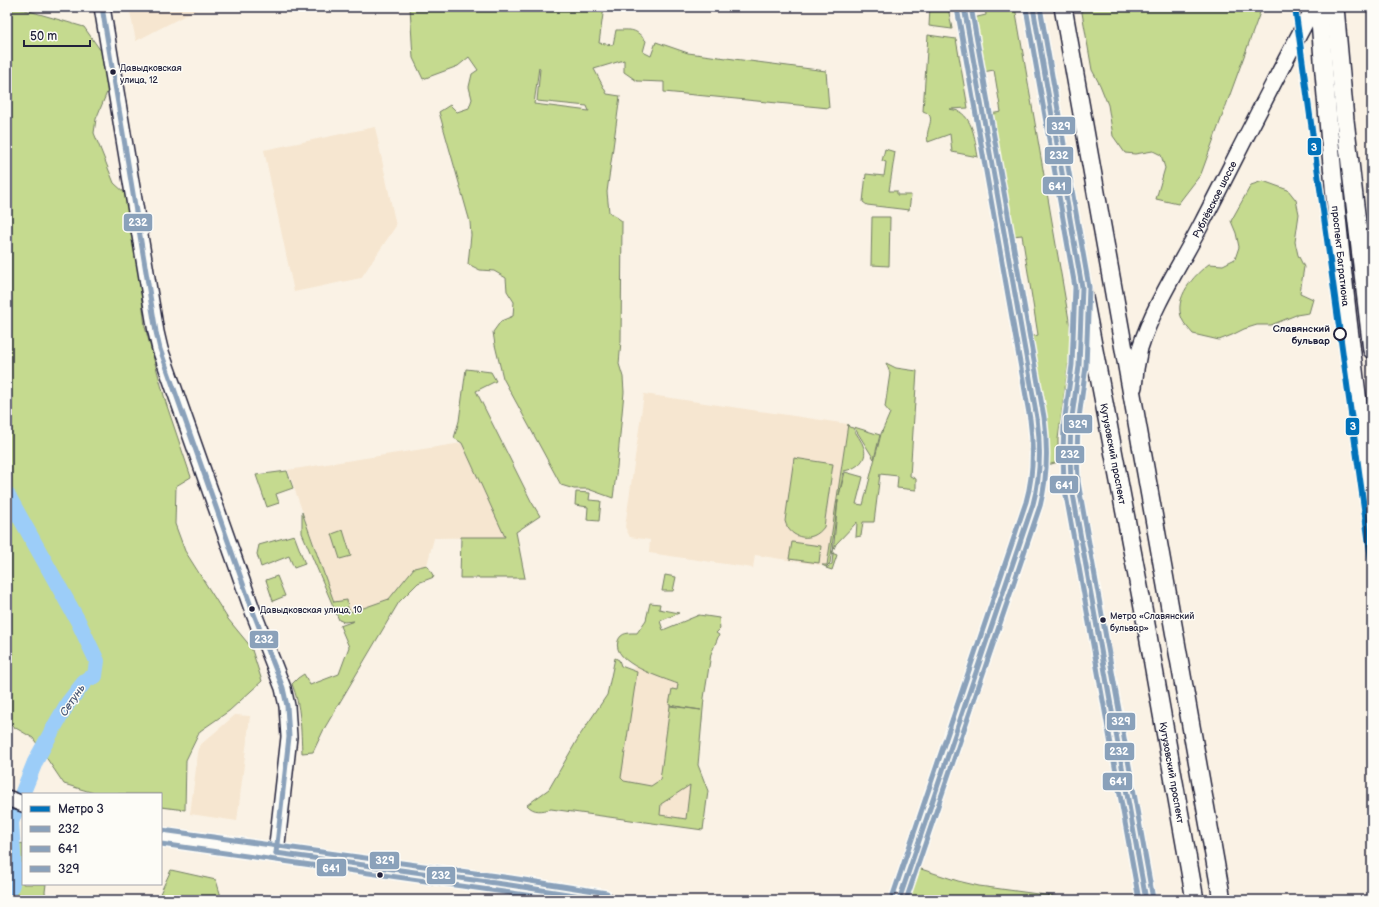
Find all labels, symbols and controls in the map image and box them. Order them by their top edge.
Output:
scale bar [24,22,90,48]
text: 50 m [30,29,57,44]
place label: Давыдковская улица, 12 [120,63,182,86]
marker: Давыдковская улица, 12 [108,67,118,77]
line badge: 329 [1046,116,1076,135]
text: 329 [1051,120,1071,133]
line badge: 3 [1307,137,1322,156]
text: 3 [1311,141,1318,154]
line badge: 232 [1044,146,1074,165]
text: 232 [1049,149,1069,162]
street label: Рублёвское шоссе [1190,159,1240,240]
line badge: 641 [1042,176,1072,195]
text: 641 [1048,180,1066,193]
street label: проспект Багратиона [1329,205,1351,307]
line badge: 232 [123,213,153,232]
text: 232 [128,216,148,229]
place label: Славянский бульвар [1273,323,1330,347]
marker: Славянский бульвар [1333,327,1347,341]
street label: Кутузовский проспект [1097,402,1128,506]
line badge: 329 [1063,414,1093,434]
line badge: 3 [1345,417,1360,436]
text: 329 [1068,418,1088,431]
text: 3 [1350,420,1357,433]
line badge: 232 [1055,445,1085,464]
text: 232 [1060,448,1080,461]
line badge: 641 [1049,475,1079,494]
text: 641 [1055,479,1073,492]
marker: Давыдковская улица, 10 [247,604,257,614]
place label: Давыдковская улица, 10 [260,605,362,616]
place label: Метро «Славянский бульвар» [1110,611,1194,634]
marker: Метро «Славянский бульвар» [1098,615,1108,625]
line badge: 232 [249,630,279,649]
text: 232 [254,633,274,646]
water label: Сетунь [57,682,88,719]
line badge: 329 [1106,712,1136,731]
text: 329 [1111,715,1131,728]
street label: Кутузовский проспект [1156,721,1186,825]
line badge: 232 [1104,742,1135,761]
text: 232 [1109,745,1129,758]
line badge: 641 [1102,772,1133,791]
text: 641 [1109,775,1127,788]
legend [22,793,162,885]
text: Метро 3 [58,802,104,817]
text: 232 [58,822,79,837]
text: 641 [58,842,77,857]
line badge: 329 [369,851,400,870]
text: 329 [375,854,395,867]
line badge: 641 [316,858,347,877]
text: 329 [58,862,79,877]
text: 641 [322,862,340,875]
line badge: 232 [426,866,456,885]
text: 232 [431,869,451,882]
unlabelled marker [375,870,385,880]

